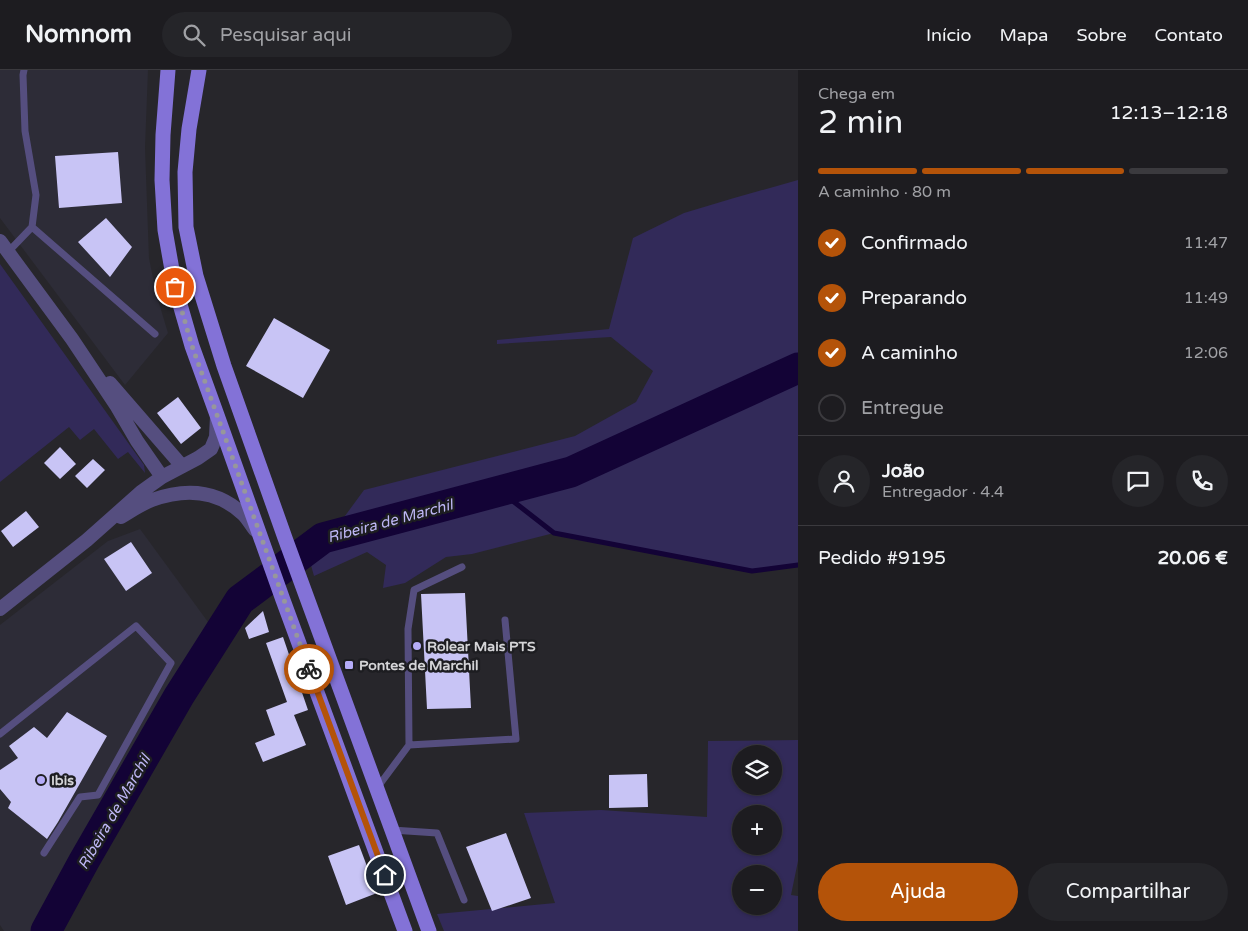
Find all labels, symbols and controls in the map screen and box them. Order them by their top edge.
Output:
search box [162,12,512,57]
text: Nomnom [25,20,132,49]
icon: search [180,21,208,49]
text: Pesquisar aqui [220,24,351,46]
text: Início [926,24,971,46]
text: Mapa [999,24,1048,46]
text: Sobre [1076,24,1127,46]
text: Contato [1155,24,1223,46]
text: Chega em [818,84,895,104]
text: 12:13–12:18 [1110,102,1228,124]
text: 2 min [818,104,903,142]
text: A caminho · 80 m [818,182,951,202]
icon: check [818,229,846,257]
text: Confirmado [861,232,968,254]
text: 11:47 [1184,233,1228,253]
pin [154,266,196,308]
icon: bag [161,273,189,301]
icon: check [818,284,846,312]
text: Preparando [861,287,967,309]
text: 11:49 [1184,288,1228,308]
icon: check [818,339,846,367]
text: A caminho [861,342,958,364]
text: 12:06 [1184,343,1228,363]
text: Entregue [861,397,944,419]
button: person [818,455,870,507]
button: chat [1112,455,1164,507]
button: phone [1176,455,1228,507]
text: João [882,460,925,482]
text: Entregador · 4.4 [882,482,1004,502]
water label: Ribeira de Marchil [325,495,457,546]
text: Pedido #9195 [818,547,946,569]
text: 20.06 € [1157,547,1228,569]
place label: Rolear Mais PTS [427,638,536,655]
marker: Rolear Mais PTS [411,640,423,652]
courier [284,644,334,694]
icon: bike [295,655,323,683]
place label: Pontes de Marchil [359,657,479,674]
marker: Pontes de Marchil [343,659,355,671]
map controls [732,745,782,915]
button: layers [732,745,782,795]
water label: Ribeira de Marchil [74,750,155,872]
place label: Ibis [51,772,74,789]
marker: Ibis [35,774,47,786]
button: + [732,805,782,855]
pin [364,854,406,896]
icon: home [371,861,399,889]
button: Ajuda [818,863,1018,921]
button: Compartilhar [1028,863,1228,921]
button: − [732,865,782,915]

